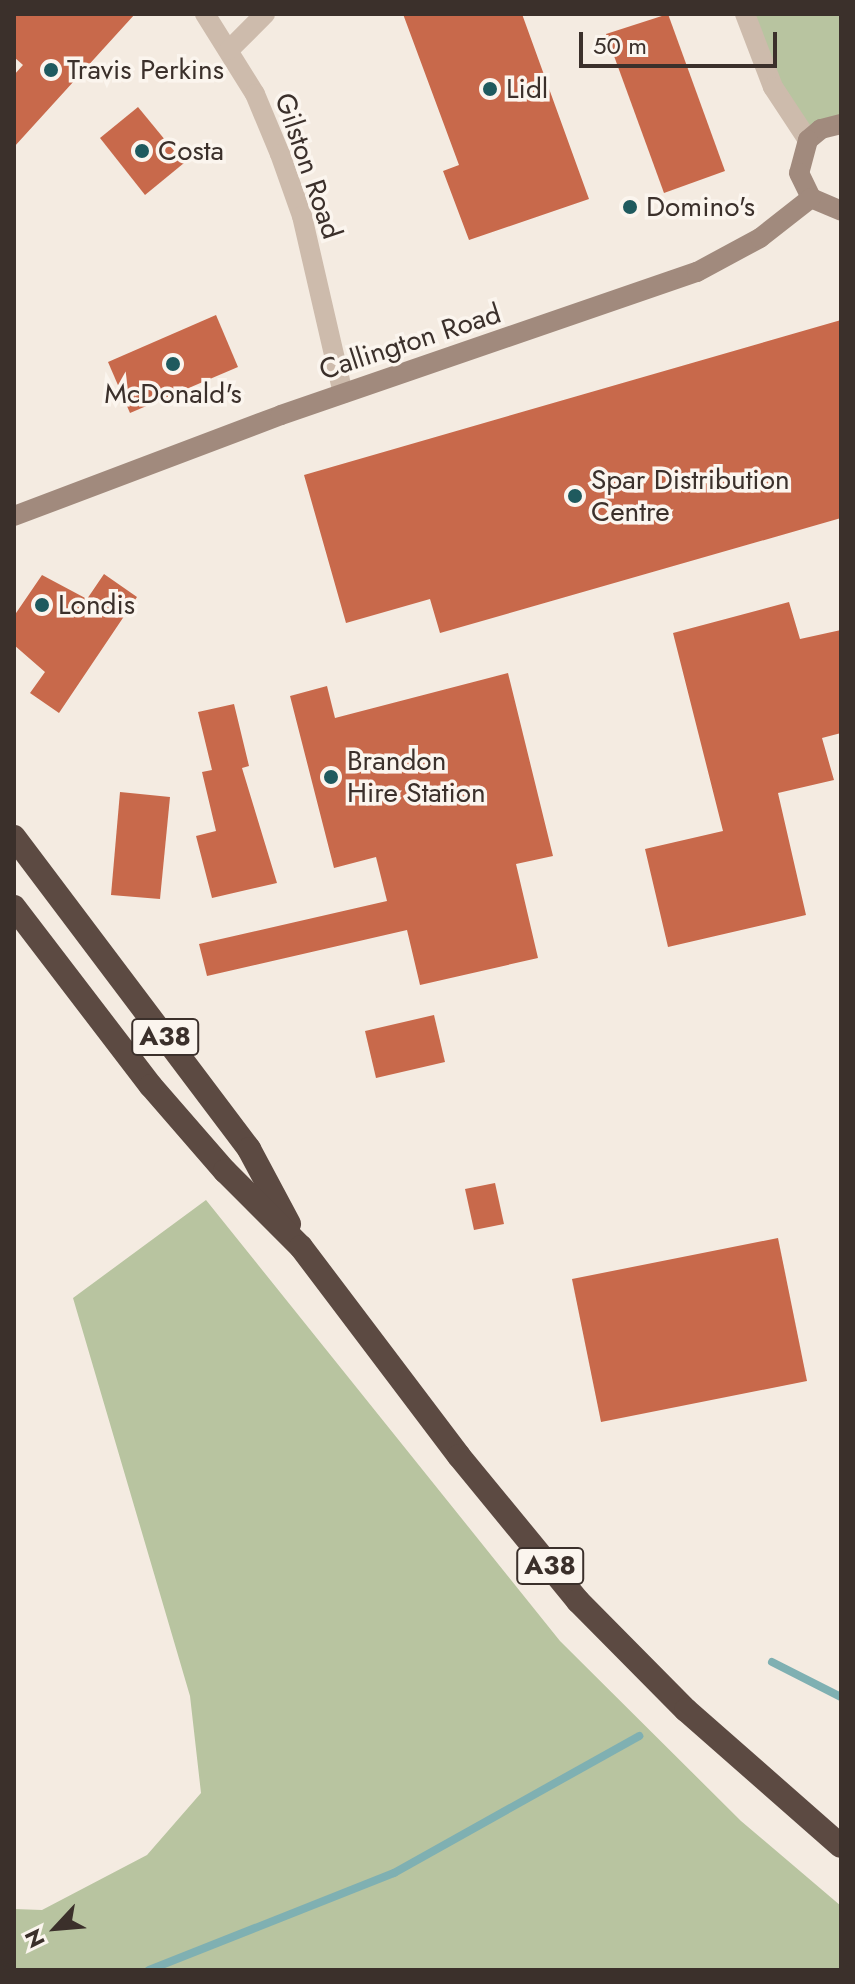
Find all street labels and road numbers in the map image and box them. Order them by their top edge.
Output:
street label: Gilston Road [267,89,349,243]
street label: Callington Road [315,297,505,387]
road number: A38 [131,1015,199,1059]
road number: A38 [516,1544,584,1588]

